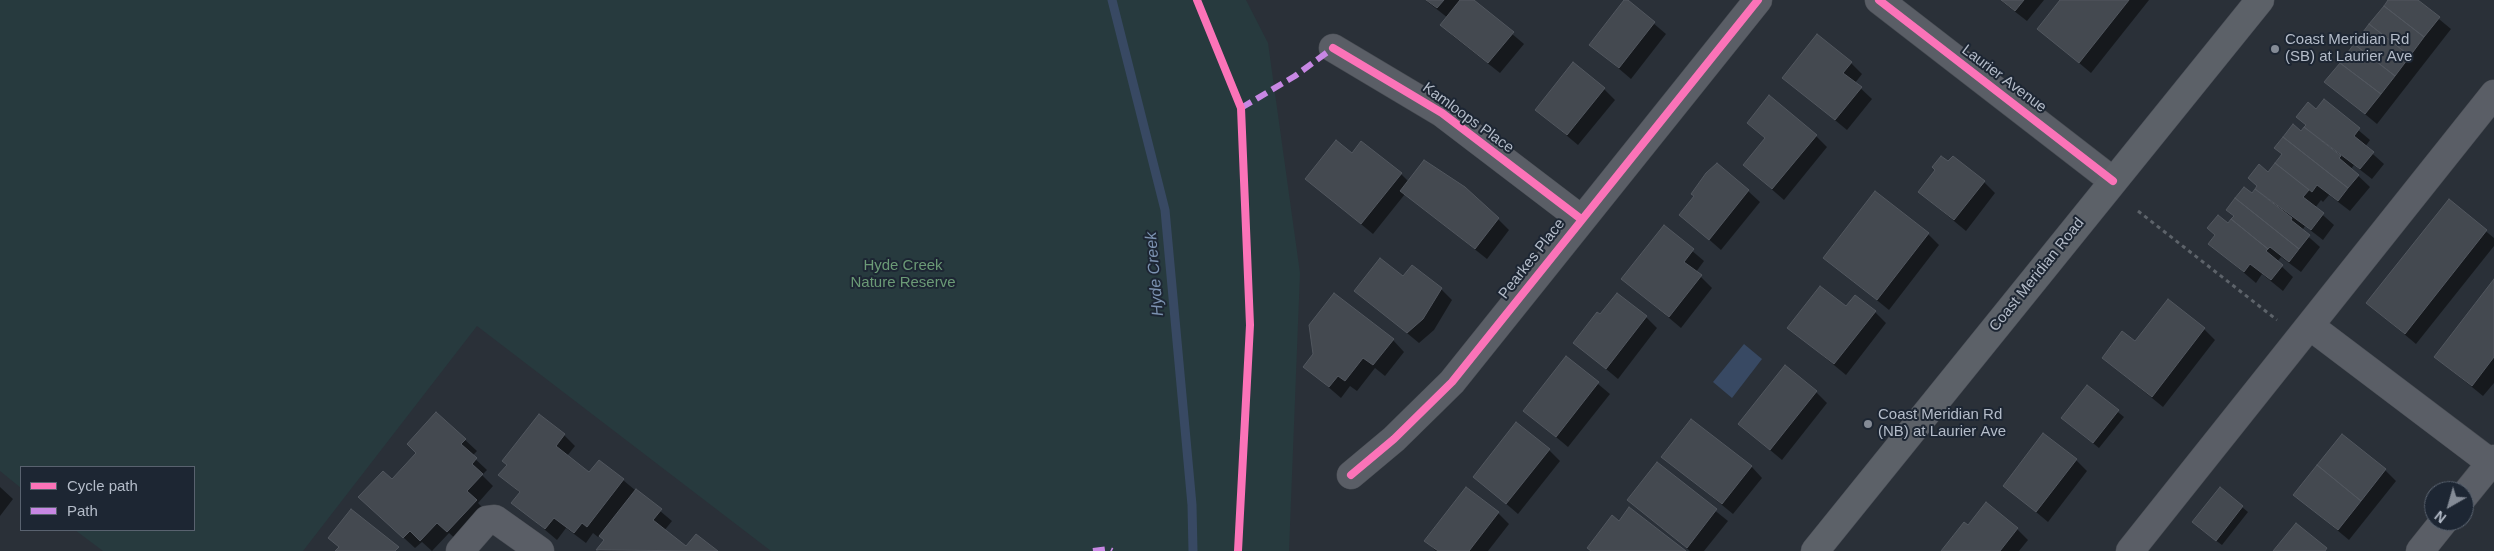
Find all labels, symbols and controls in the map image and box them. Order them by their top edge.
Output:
place label: Coast Meridian Rd (SB) at Laurier Ave [2285,31,2412,66]
street label: Laurier Avenue [1958,41,2050,117]
marker: Coast Meridian Rd (SB) at Laurier Ave [2269,43,2281,55]
street label: Kamloops Place [1419,79,1517,157]
street label: Pearkes Place [1495,215,1569,303]
street label: Coast Meridian Road [1986,215,2088,335]
water label: Hyde Creek [1142,231,1168,317]
park label: Hyde Creek Nature Reserve [850,257,956,292]
place label: Coast Meridian Rd (NB) at Laurier Ave [1878,406,2006,441]
marker: Coast Meridian Rd (NB) at Laurier Ave [1862,418,1874,430]
legend [20,466,195,531]
text: Cycle path [67,477,138,494]
north arrow [2424,481,2474,531]
text: Path [67,502,98,519]
text: N [2431,508,2449,526]

